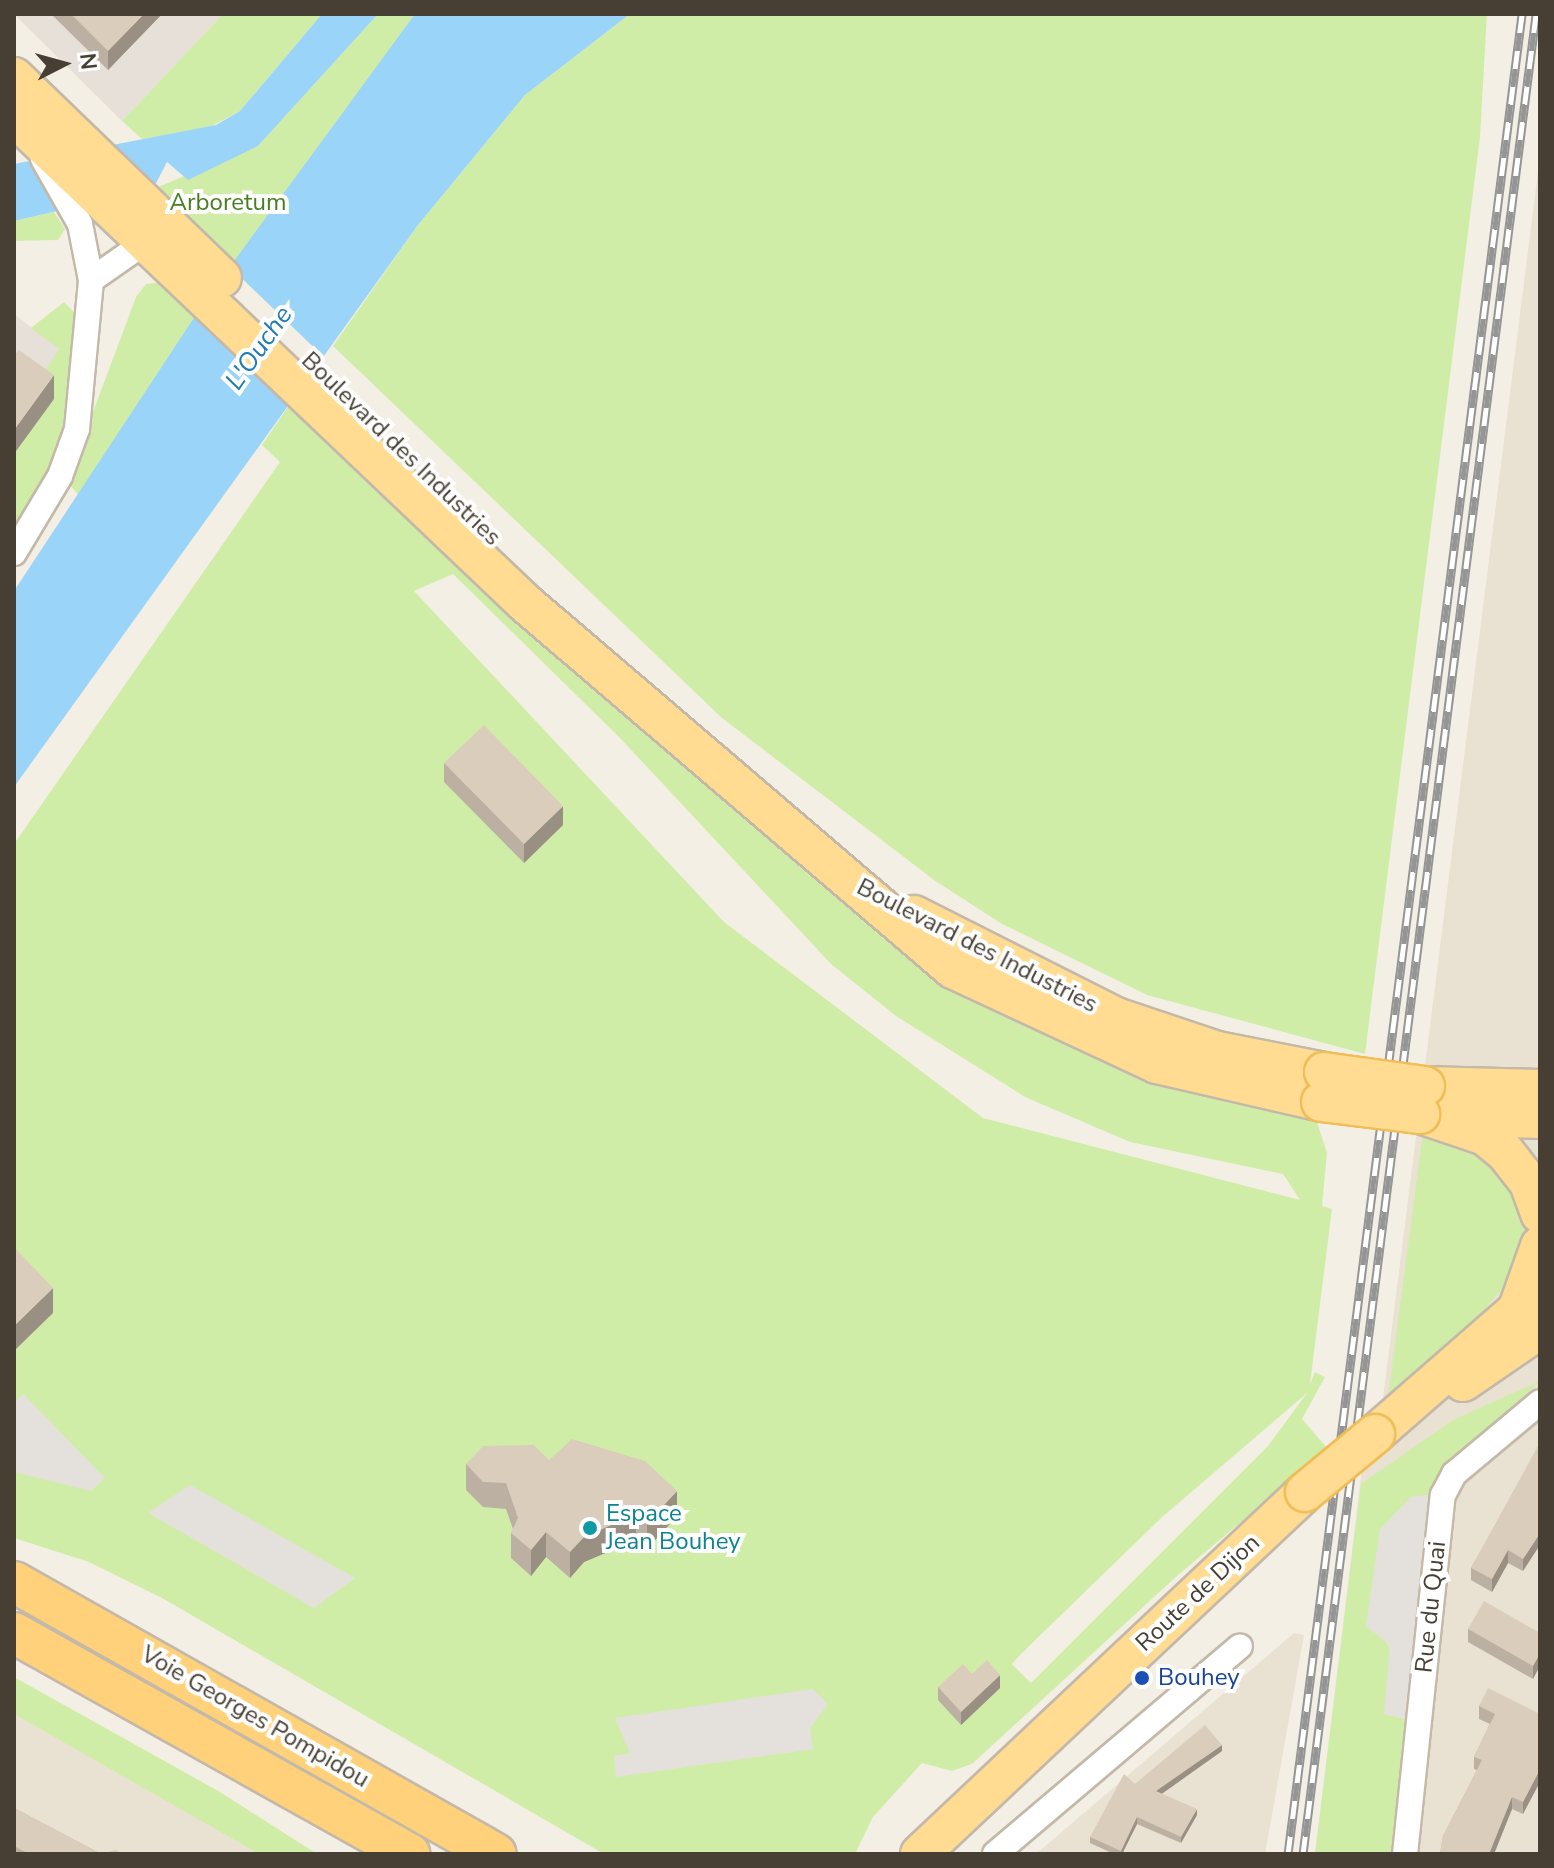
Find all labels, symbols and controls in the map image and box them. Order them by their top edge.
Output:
north arrow [24,24,104,104]
text: N [72,52,104,71]
park label: Arboretum [169,189,287,217]
water label: L'Ouche [219,300,299,396]
street label: Boulevard des Industries [295,346,507,552]
street label: Boulevard des Industries [852,873,1102,1019]
place label: Espace Jean Bouhey [606,1500,741,1556]
marker: Espace Jean Bouhey [581,1519,599,1537]
street label: Route de Dijon [1130,1528,1266,1658]
street label: Rue du Quai [1410,1540,1452,1674]
street label: Voie Georges Pompidou [136,1640,374,1794]
place label: Bouhey [1158,1664,1240,1692]
marker: Bouhey [1133,1669,1151,1687]

